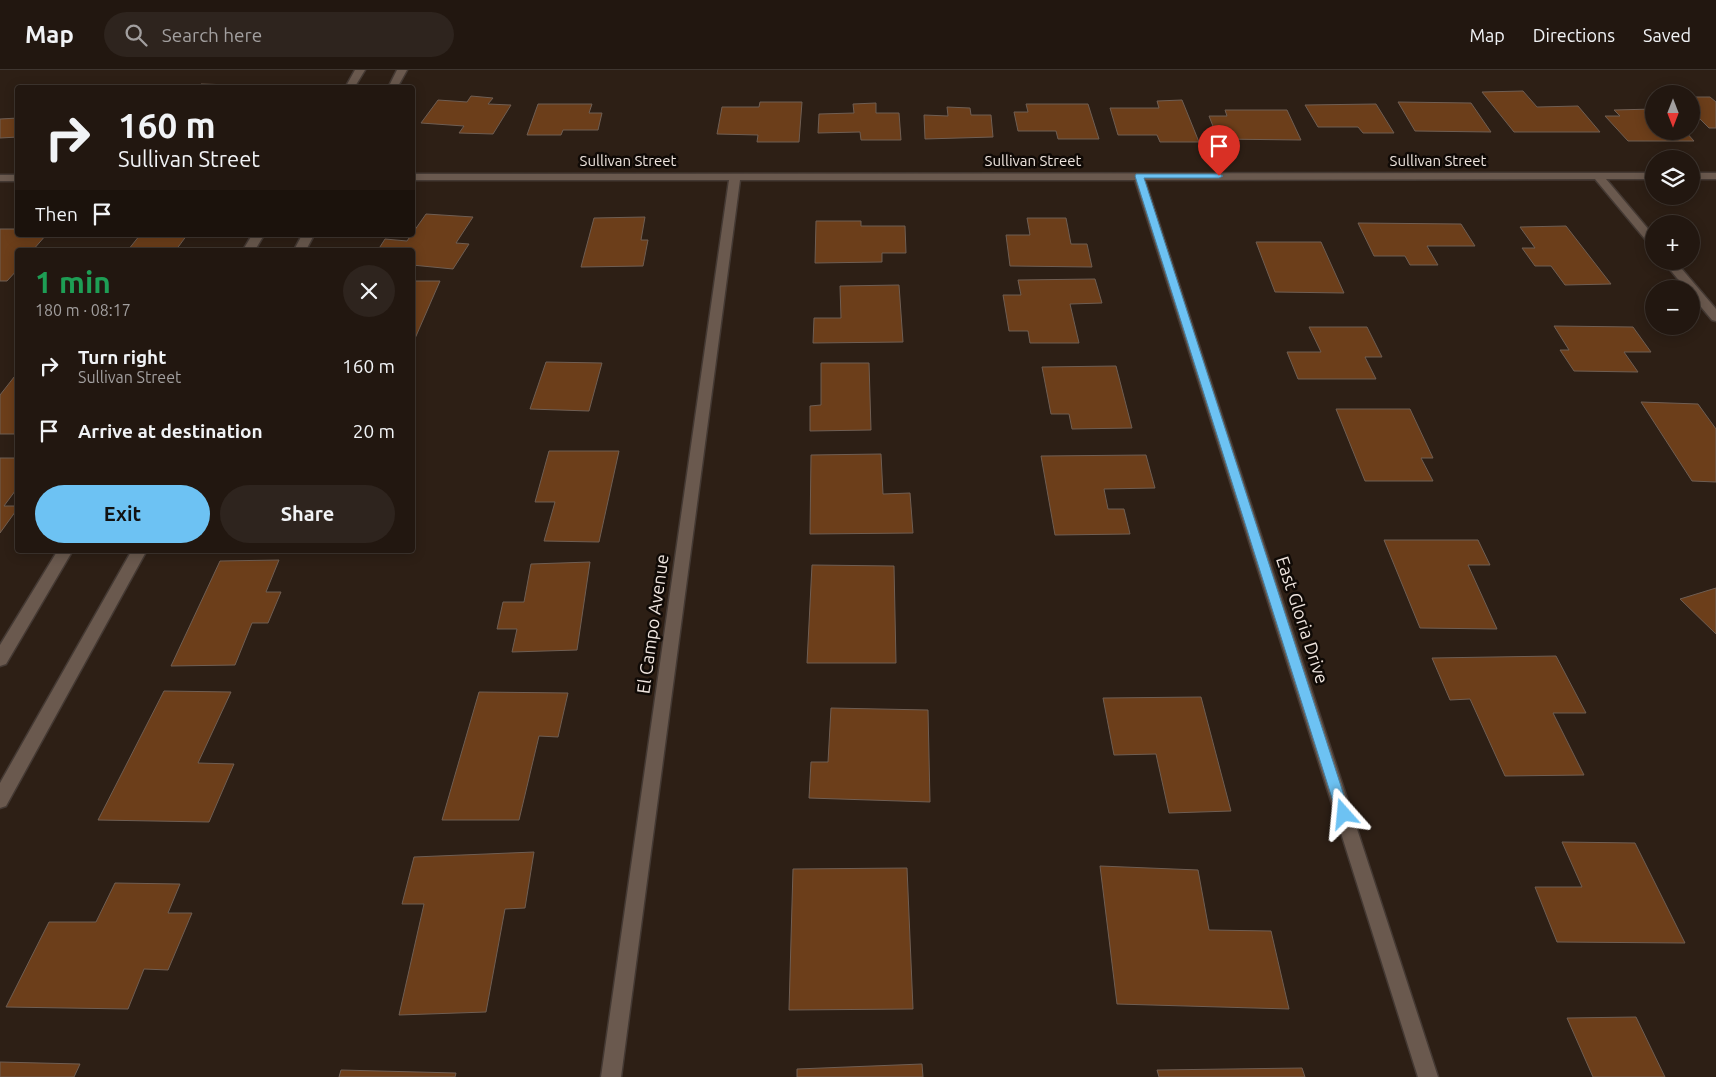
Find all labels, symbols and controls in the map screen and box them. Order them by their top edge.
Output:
search box [104,12,454,57]
text: Map [25,21,74,48]
icon: search [122,21,150,49]
text: Search here [162,24,262,46]
text: Map [1469,25,1505,45]
text: Directions [1533,25,1615,45]
text: Saved [1643,25,1691,45]
north arrow [1645,85,1700,140]
map controls [1645,85,1700,335]
icon: right [35,105,100,170]
text: 160 m [118,105,216,145]
pin [1198,125,1240,176]
icon: arrive [1205,132,1233,160]
text: Sullivan Street [118,146,260,171]
button: layers [1645,150,1700,205]
street label: Sullivan Street [580,152,677,169]
street label: Sullivan Street [985,152,1082,169]
street label: Sullivan Street [1390,152,1487,169]
icon: arrive [88,200,116,228]
text: Then [35,203,78,225]
button: + [1645,215,1700,270]
text: 1 min [35,265,111,299]
button: close [343,265,395,317]
button: − [1645,280,1700,335]
text: 180 m · 08:17 [35,301,131,319]
text: Turn right [78,346,166,368]
icon: right [35,352,63,380]
text: 160 m [342,355,395,377]
text: Sullivan Street [78,368,181,386]
icon: arrive [35,417,63,445]
text: Arrive at destination [78,420,263,442]
text: 20 m [353,420,395,442]
button: Exit [35,485,210,543]
button: Share [220,485,395,543]
street label: El Campo Avenue [632,553,672,695]
street label: East Gloria Drive [1273,554,1333,686]
position arrow [1317,787,1369,839]

